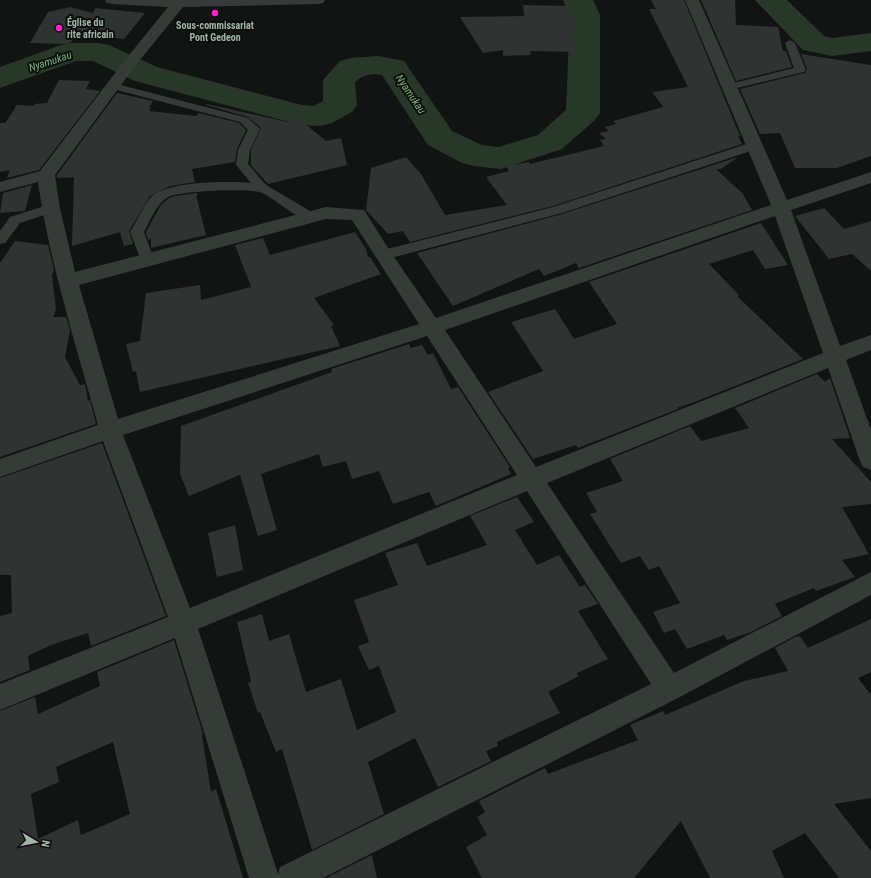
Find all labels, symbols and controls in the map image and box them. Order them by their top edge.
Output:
marker: Sous-commissariat Pont Gedeon [210,8,220,18]
place label: Église du rite africain [67,16,114,40]
place label: Sous-commissariat Pont Gedeon [176,20,254,43]
marker: Église du rite africain [54,23,64,33]
water label: Nyamukau [27,48,73,75]
water label: Nyamukau [393,72,428,116]
north arrow [16,822,56,862]
text: N [38,839,52,848]

